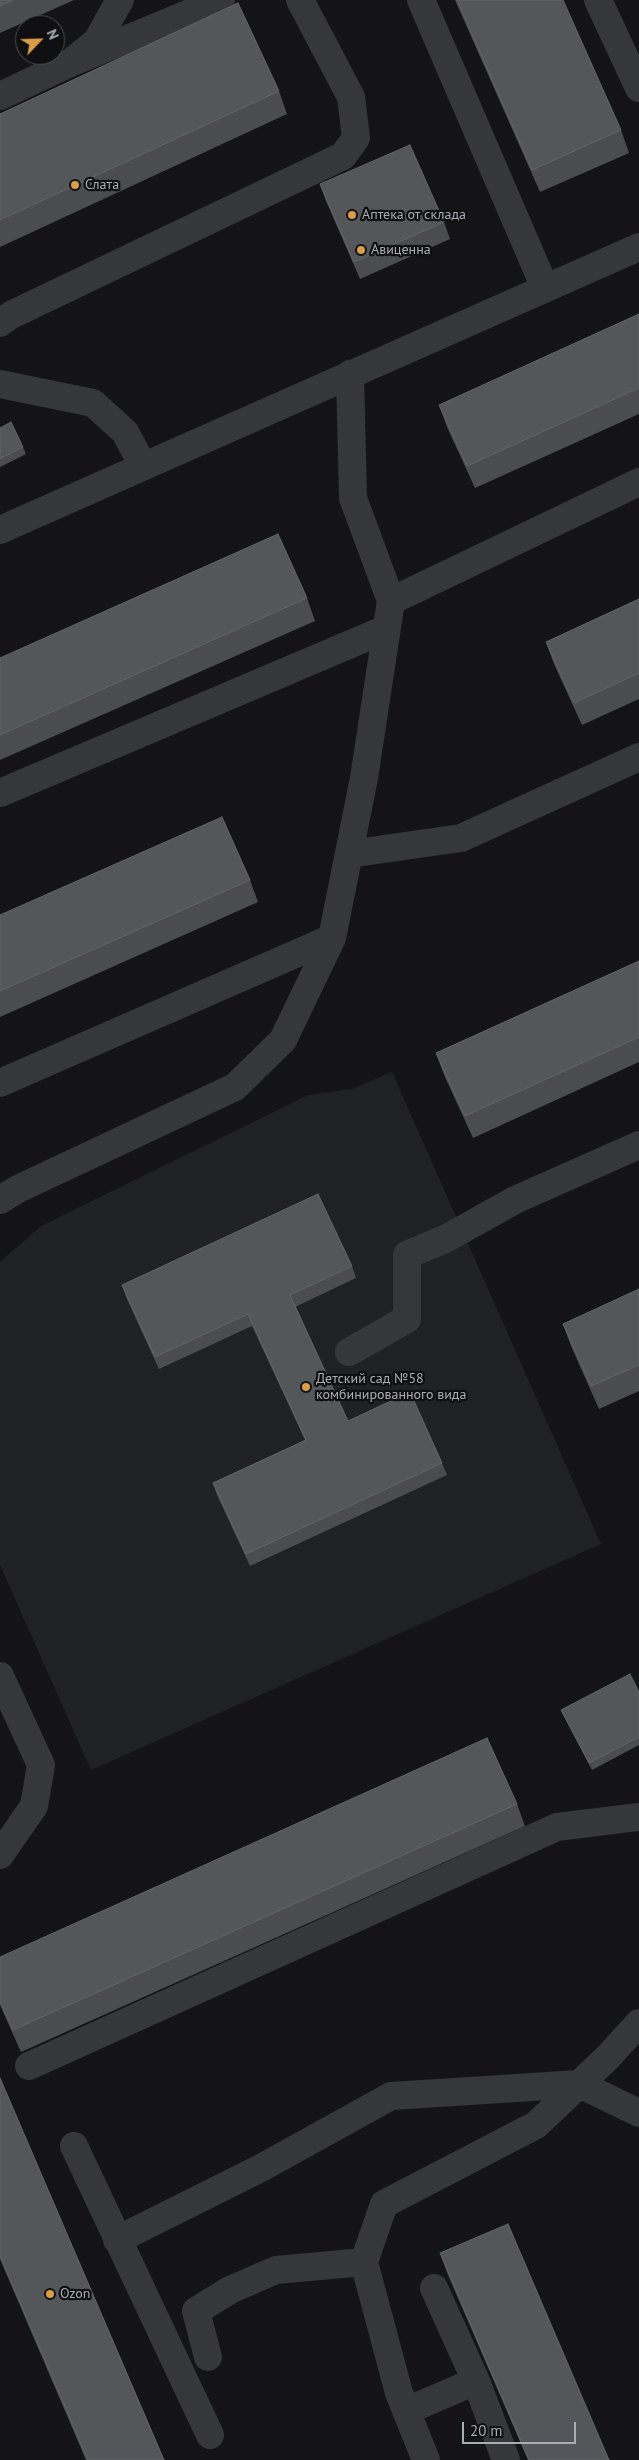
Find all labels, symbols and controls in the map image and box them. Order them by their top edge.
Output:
north arrow [15,15,65,65]
text: N [43,26,63,42]
place label: Слата [85,177,119,193]
marker: Слата [69,179,81,191]
place label: Аптека от склада [362,207,466,223]
marker: Аптека от склада [346,209,358,221]
place label: Авиценна [371,242,431,258]
marker: Авиценна [355,244,367,256]
place label: Детский сад №58 комбинированного вида [316,1371,466,1404]
marker: Детский сад №58 комбинированного вида [300,1381,312,1393]
place label: Ozon [60,2286,90,2302]
marker: Ozon [44,2288,56,2300]
scale bar [464,2412,578,2444]
text: 20 m [470,2421,503,2440]

